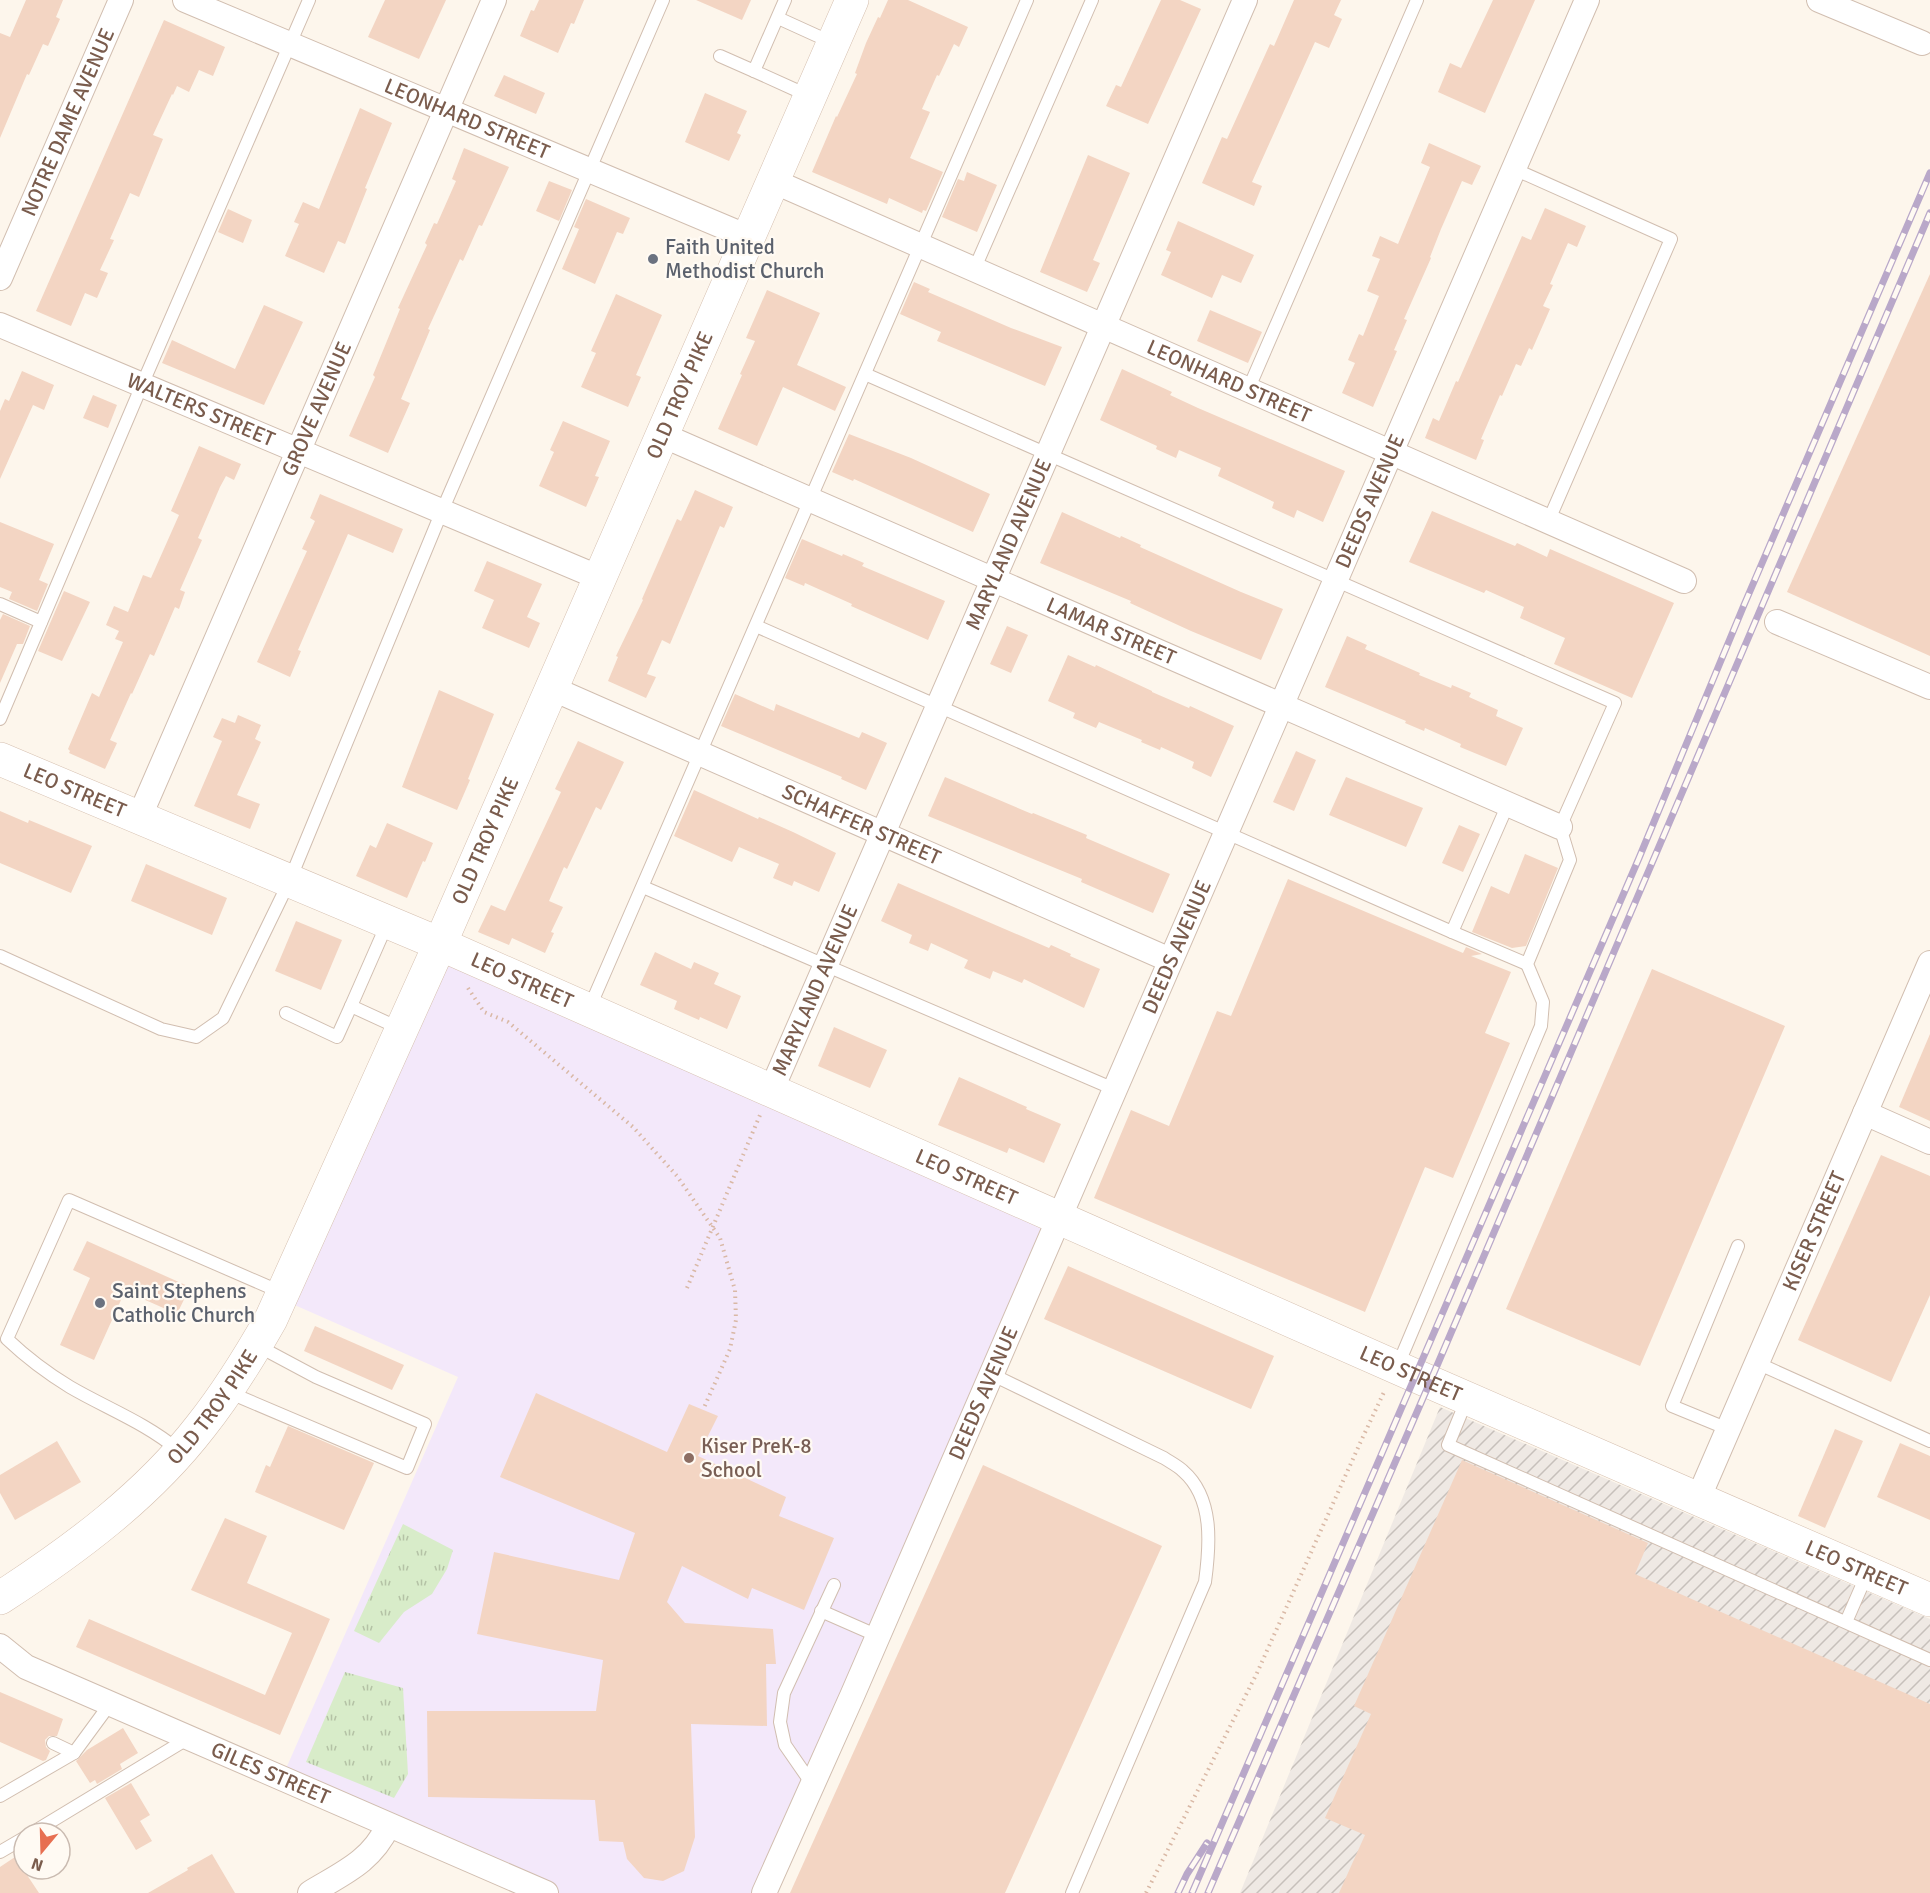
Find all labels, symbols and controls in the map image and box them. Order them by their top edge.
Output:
street label: NOTRE DAME AVENUE [15,24,120,220]
street label: LEONHARD STREET [381,72,554,165]
place label: Faith United Methodist Church [665,234,824,284]
marker: Faith United Methodist Church [646,252,660,266]
street label: OLD TROY PIKE [640,327,719,463]
street label: LEONHARD STREET [1143,334,1316,429]
street label: GROVE AVENUE [276,338,357,480]
street label: WALTERS STREET [123,367,279,453]
street label: DEEDS AVENUE [1329,430,1410,572]
street label: MARYLAND AVENUE [960,455,1057,634]
street label: LAMAR STREET [1042,591,1181,671]
street label: LEO STREET [19,757,131,824]
street label: OLD TROY PIKE [446,773,524,908]
street label: SCHAFFER STREET [778,778,945,871]
street label: DEEDS AVENUE [1136,876,1217,1018]
street label: MARYLAND AVENUE [766,900,864,1080]
street label: LEO STREET [467,946,578,1015]
street label: LEO STREET [911,1143,1022,1211]
street label: KISER STREET [1777,1167,1852,1295]
place label: Saint Stephens Catholic Church [112,1278,255,1328]
marker: Saint Stephens Catholic Church [93,1296,107,1310]
street label: DEEDS AVENUE [943,1322,1024,1464]
street label: LEO STREET [1356,1340,1467,1408]
street label: OLD TROY PIKE [162,1345,263,1470]
place label: Kiser PreK-8 School [701,1433,812,1483]
marker: Kiser PreK-8 School [682,1451,696,1465]
street label: LEO STREET [1801,1534,1912,1602]
street label: GILES STREET [207,1736,334,1811]
north arrow [12,1821,72,1881]
text: N [29,1853,46,1876]

